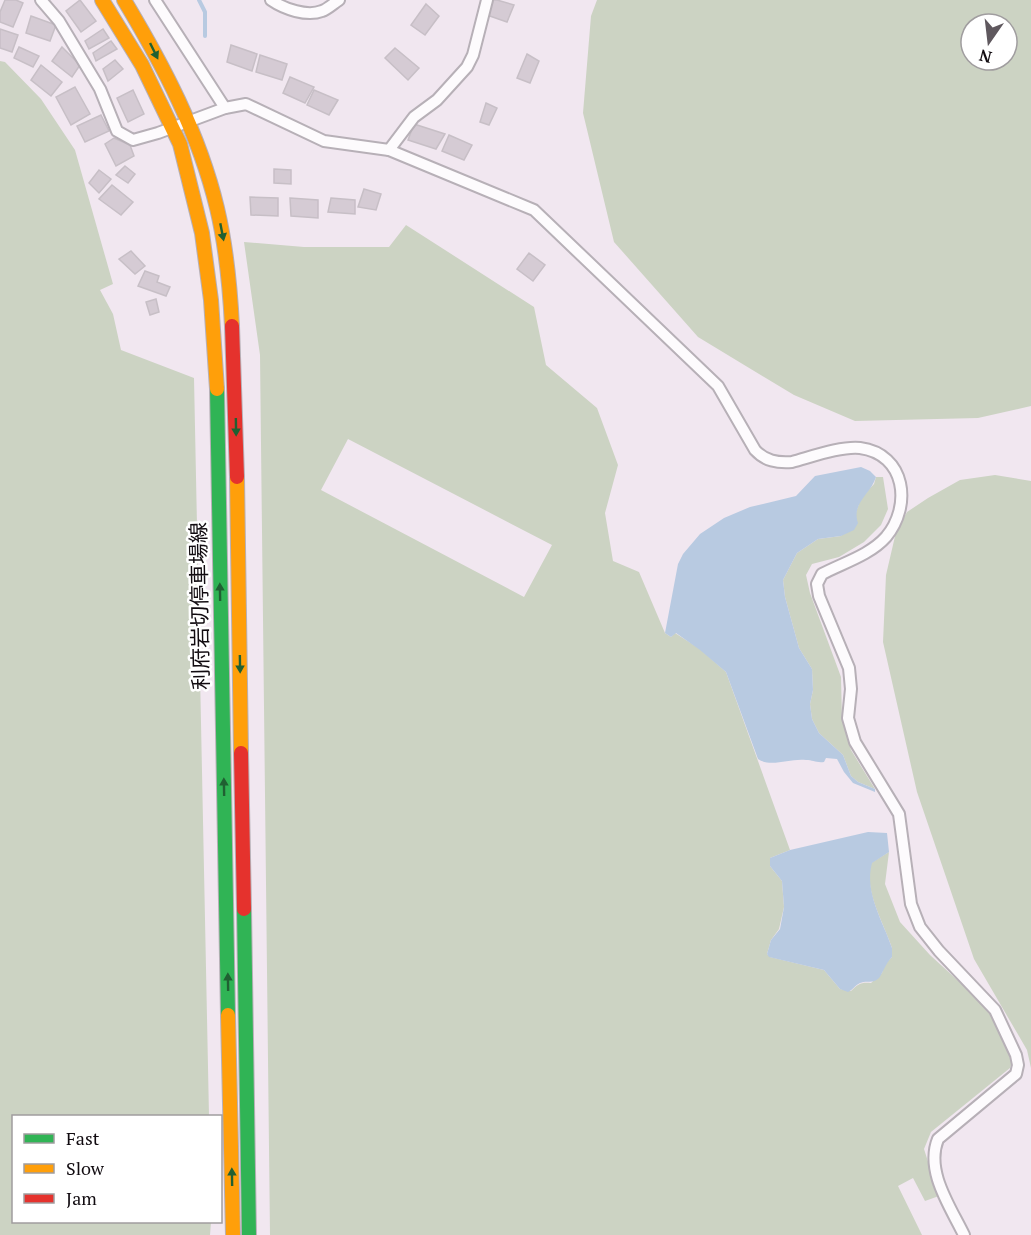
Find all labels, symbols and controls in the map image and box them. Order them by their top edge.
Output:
north arrow [959,12,1019,72]
one-way arrow [149,42,158,59]
text: N [977,44,994,69]
one-way arrow [218,223,227,242]
one-way arrow [231,417,241,436]
street label: 利府岩切停車場線 [184,522,214,690]
one-way arrow [215,582,224,601]
one-way arrow [235,654,245,673]
one-way arrow [220,777,229,796]
one-way arrow [223,972,233,991]
legend [12,1115,222,1223]
text: Fast [66,1126,100,1150]
text: Slow [66,1156,105,1180]
one-way arrow [227,1167,236,1186]
text: Jam [66,1186,97,1210]

